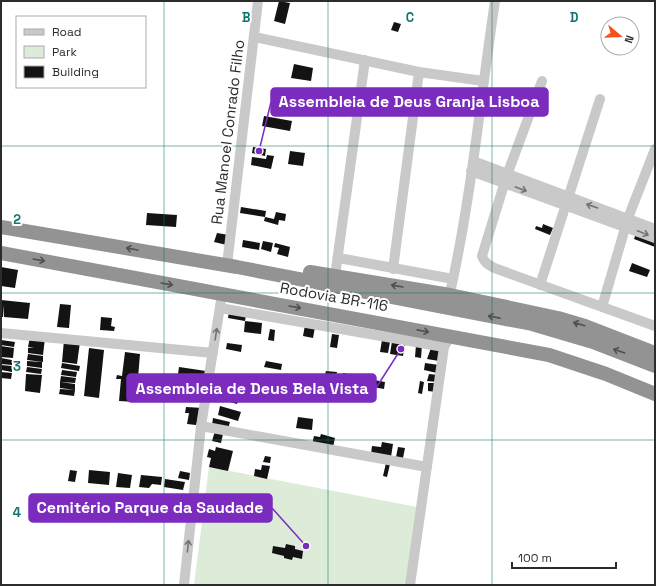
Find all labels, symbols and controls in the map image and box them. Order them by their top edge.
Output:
text: B [242,9,251,26]
text: C [406,9,414,26]
text: D [570,9,579,26]
legend [16,16,146,88]
north arrow [600,16,640,56]
text: Road [52,24,81,40]
text: N [622,33,637,45]
street label: Rua Manoel Conrado Filho [207,38,248,226]
text: Park [52,44,77,60]
text: Building [52,64,99,80]
callout: Assembleia de Deus Granja Lisboa [271,88,548,116]
text: Assembleia de Deus Granja Lisboa [279,91,539,112]
one-way arrow [515,185,527,193]
one-way arrow [586,201,598,209]
text: 2 [13,211,21,228]
one-way arrow [637,230,649,238]
one-way arrow [126,245,139,253]
one-way arrow [33,256,46,264]
street label: Rodovia BR-116 [279,278,390,315]
one-way arrow [160,280,173,288]
one-way arrow [391,282,404,290]
one-way arrow [288,303,301,311]
one-way arrow [488,312,501,320]
one-way arrow [573,320,586,327]
one-way arrow [416,327,429,335]
one-way arrow [212,328,220,341]
one-way arrow [613,347,626,354]
text: 3 [13,358,21,375]
callout: Assembleia de Deus Bela Vista [127,374,376,402]
text: Assembleia de Deus Bela Vista [136,378,368,399]
callout: Cemitério Parque da Saudade [29,494,272,522]
text: Cemitério Parque da Saudade [36,497,264,518]
text: 4 [13,504,21,521]
one-way arrow [184,540,192,553]
scale bar [512,544,616,570]
text: 100 m [518,550,552,566]

